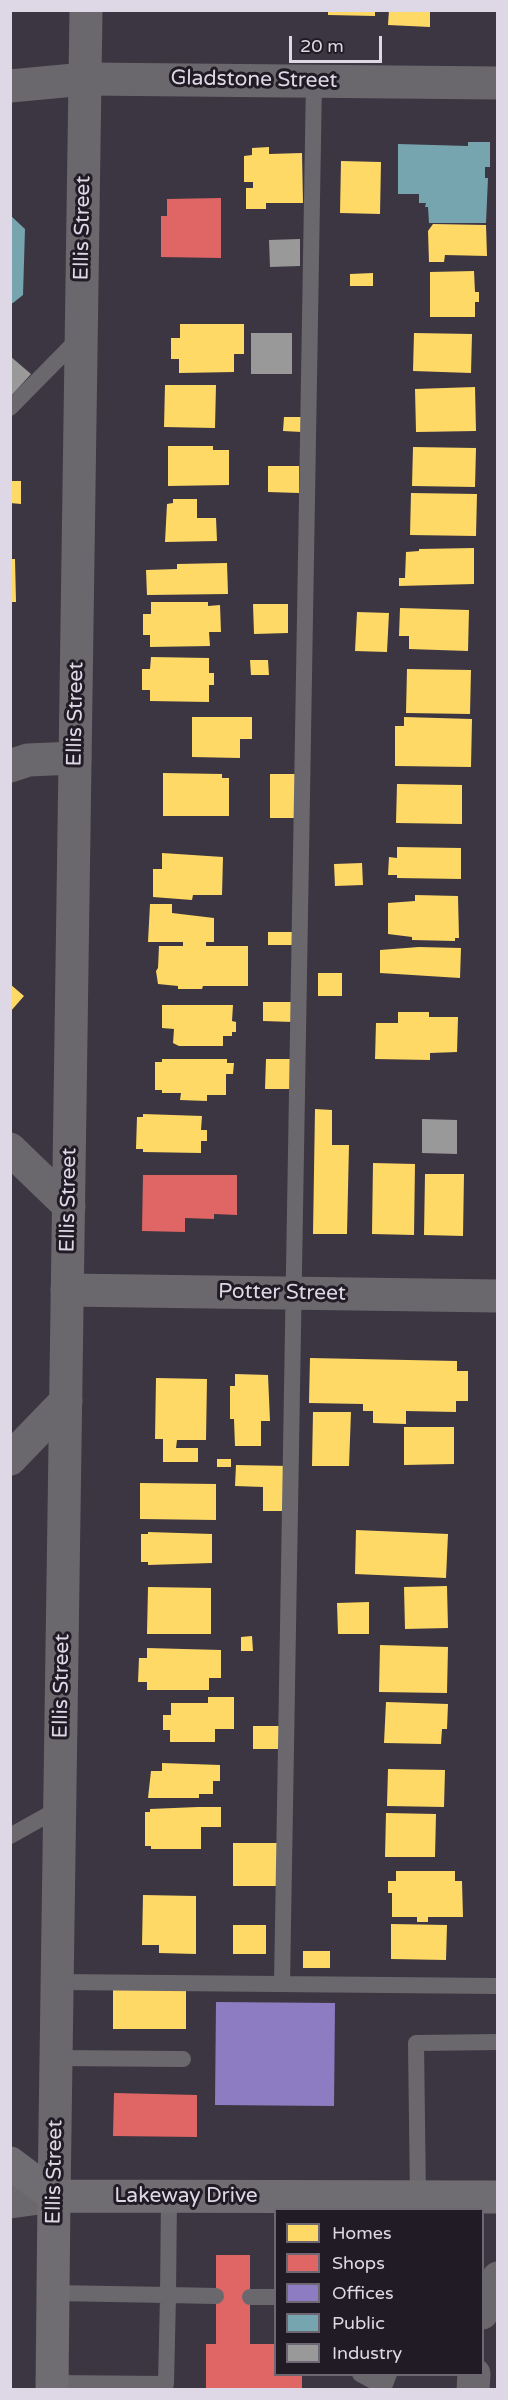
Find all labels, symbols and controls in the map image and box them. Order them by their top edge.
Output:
scale bar [292,24,385,62]
text: 20 m [300,35,344,57]
street label: Gladstone Street [170,66,338,94]
street label: Ellis Street [69,175,97,281]
street label: Ellis Street [62,661,90,767]
street label: Ellis Street [55,1147,83,1253]
street label: Potter Street [218,1279,346,1307]
street label: Ellis Street [48,1633,76,1739]
street label: Ellis Street [41,2119,69,2225]
street label: Lakeway Drive [114,2183,258,2209]
legend [274,2208,484,2376]
text: Homes [332,2222,392,2244]
text: Shops [332,2252,385,2274]
text: Offices [332,2282,394,2304]
text: Public [332,2312,385,2334]
text: Industry [332,2342,402,2364]

